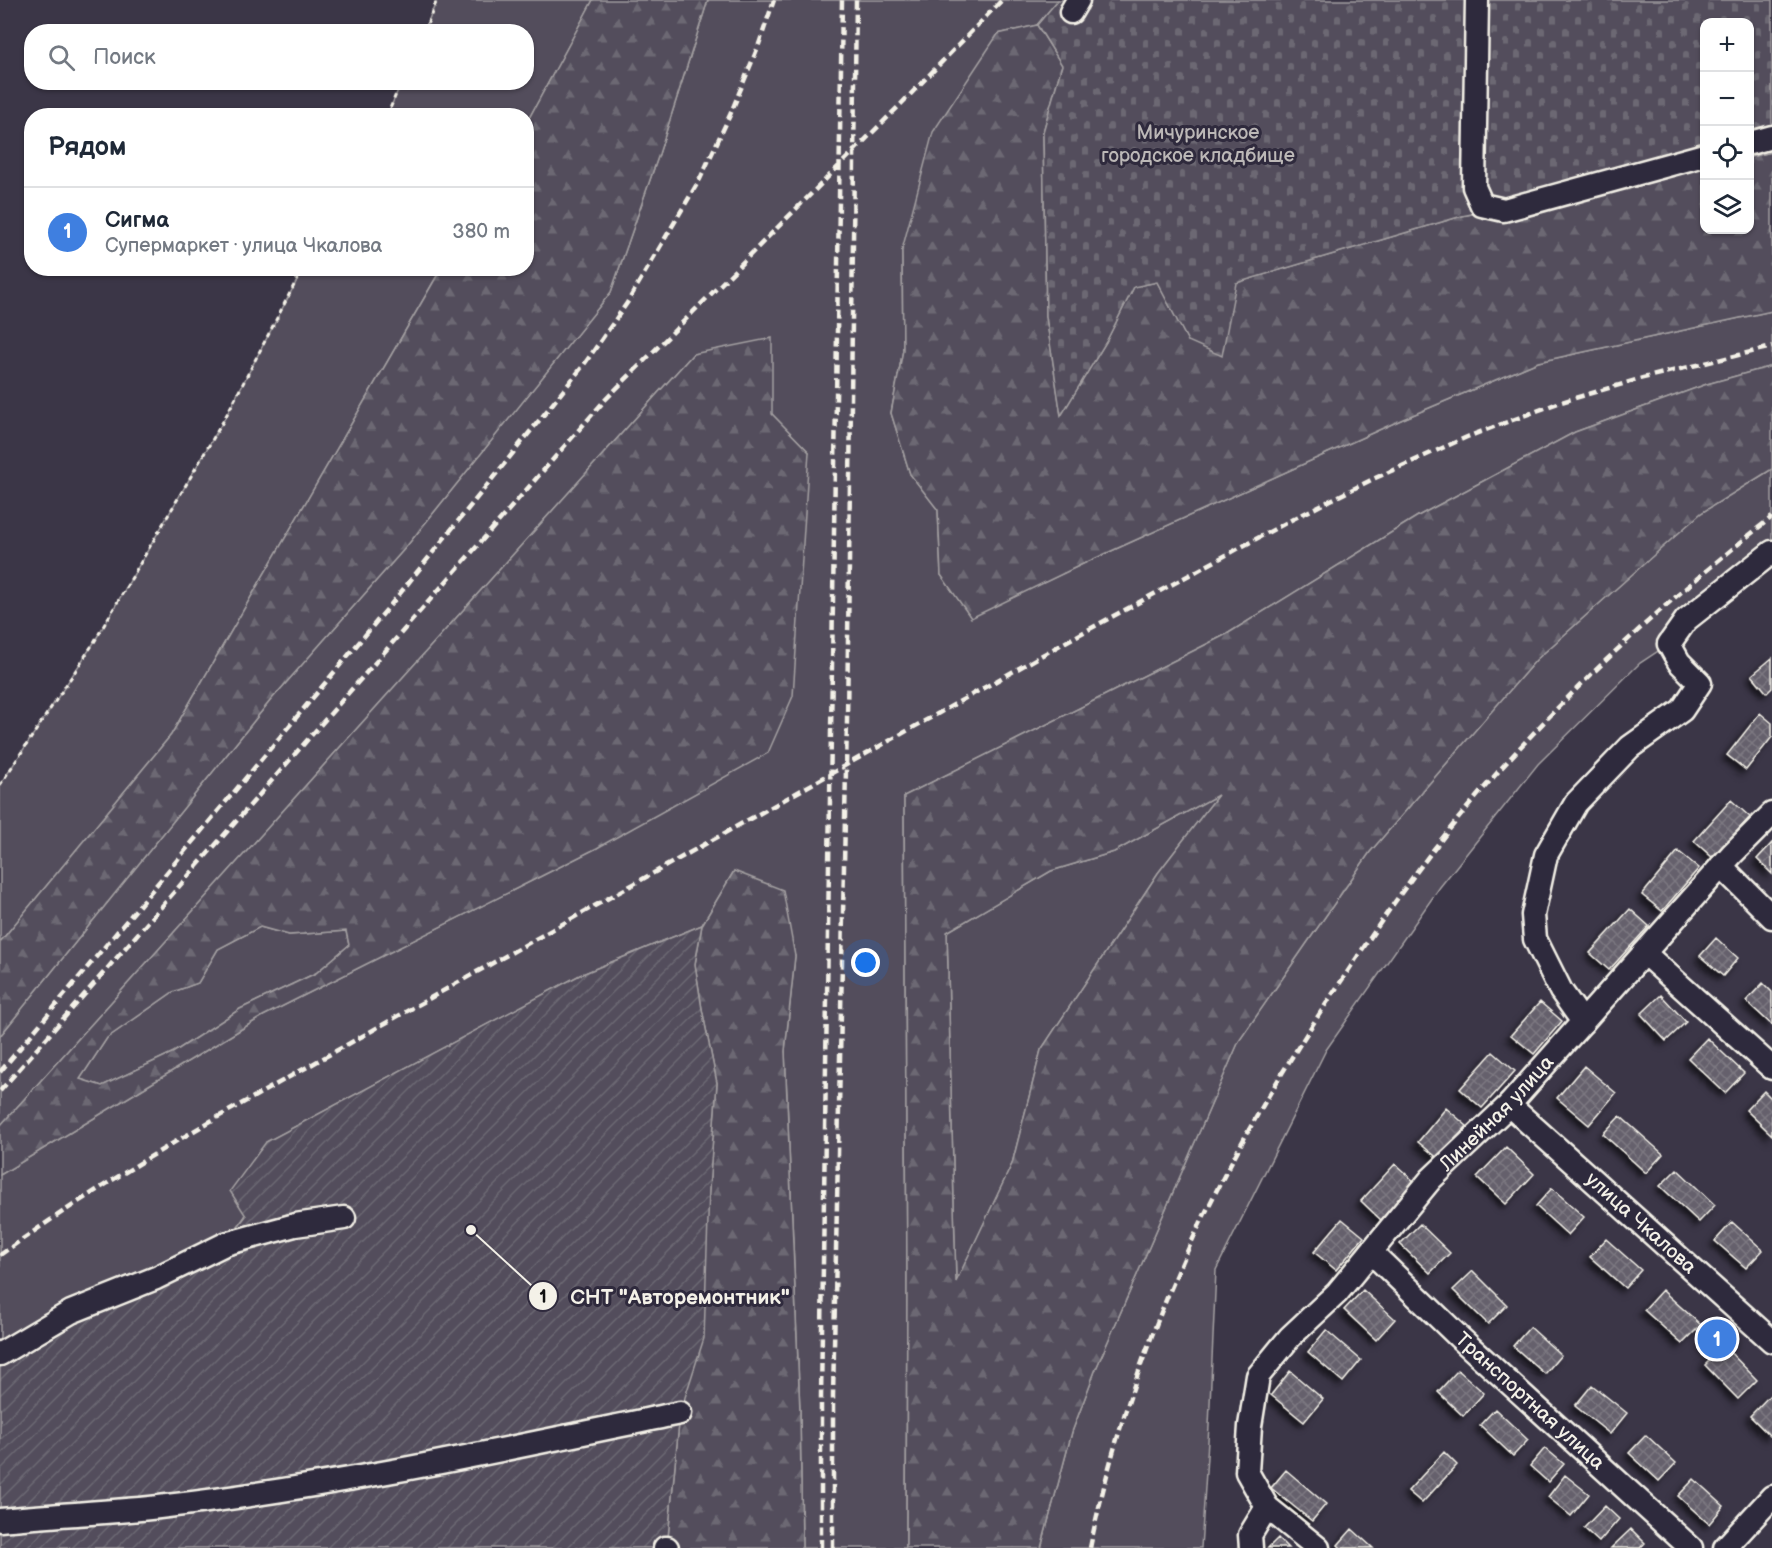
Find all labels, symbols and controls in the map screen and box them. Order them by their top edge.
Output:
map controls [1700,18,1754,234]
button: + [1700,18,1754,72]
search box [24,24,534,90]
icon: search [45,41,78,74]
text: Поиск [93,44,156,71]
button: − [1700,72,1754,126]
park label: Мичуринское городское кладбище [1101,121,1295,168]
button: locate [1700,126,1754,180]
text: Рядом [48,132,126,163]
button: layers [1700,180,1754,234]
text: Сигма [105,207,169,234]
text: 1 [63,220,72,244]
text: 380 m [452,220,510,244]
text: Супермаркет · улица Чкалова [105,234,382,258]
your location [851,948,880,977]
street label: Линейная улица [1434,1051,1559,1177]
street label: улица Чкалова [1580,1167,1701,1279]
callout: СНТ "Авторемонтник" [528,1277,802,1316]
text: СНТ "Авторемонтник" [570,1285,790,1310]
text: 1 [539,1287,547,1308]
pin: 1 [1698,1316,1736,1362]
street label: Транспортная улица [1450,1327,1609,1475]

